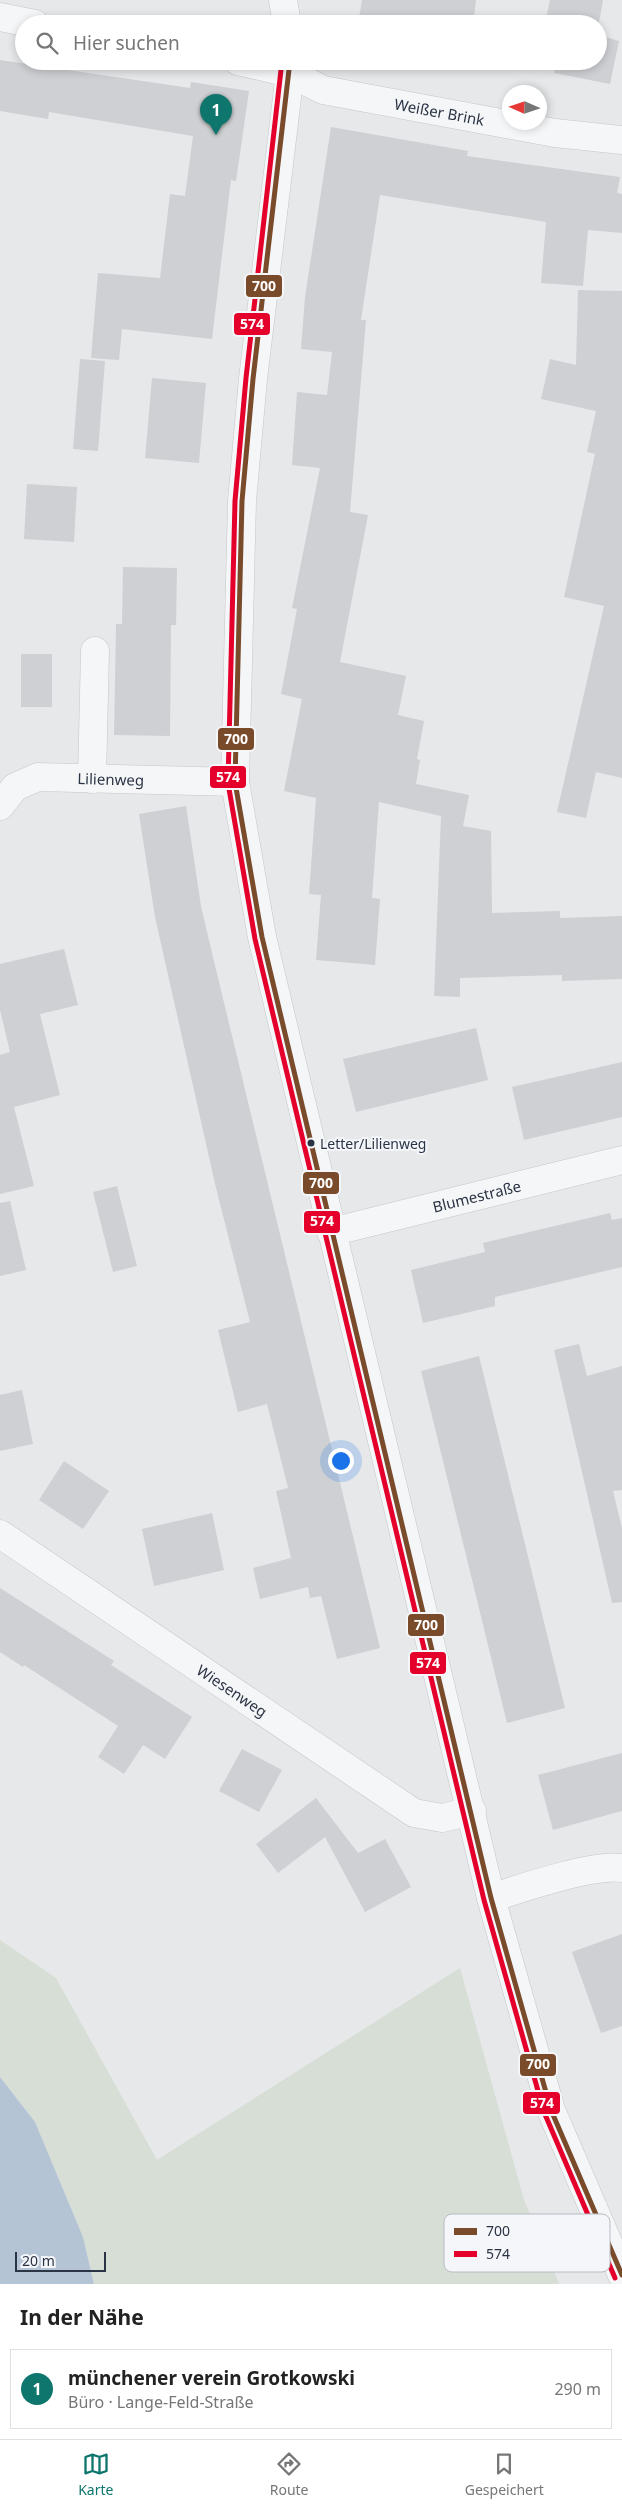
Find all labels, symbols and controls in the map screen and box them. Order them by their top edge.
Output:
search box [15,15,607,70]
icon: search [33,29,61,57]
text: Hier suchen [73,30,180,56]
north arrow [502,85,547,130]
street label: Weißer Brink [393,93,486,130]
pin: 1 [200,94,232,135]
line badge: 700 [245,274,283,298]
text: 700 [252,276,276,295]
line badge: 574 [233,312,271,336]
text: 574 [240,314,264,333]
line badge: 700 [217,727,255,751]
text: 700 [224,729,248,748]
line badge: 574 [209,765,247,789]
text: 574 [216,767,240,786]
street label: Lilienweg [77,768,144,790]
place label: Letter/Lilienweg [320,1134,426,1153]
marker: Letter/Lilienweg [306,1138,316,1148]
line badge: 700 [302,1171,340,1195]
text: 700 [309,1173,333,1192]
street label: Blumestraße [430,1175,523,1217]
line badge: 574 [303,1210,341,1234]
text: 574 [310,1211,334,1230]
your location [328,1448,354,1474]
line badge: 700 [407,1613,445,1637]
text: 700 [414,1615,438,1634]
line badge: 574 [409,1651,447,1675]
text: 574 [416,1653,440,1672]
street label: Wiesenweg [193,1660,271,1721]
line badge: 700 [519,2053,557,2077]
text: 700 [526,2054,550,2073]
line badge: 574 [522,2091,561,2115]
text: 574 [530,2093,554,2112]
legend [444,2214,610,2272]
text: 700 [486,2221,510,2240]
text: 574 [486,2244,510,2263]
scale bar [15,2249,106,2272]
text: 20 m [22,2251,55,2270]
text: In der Nähe [20,2303,144,2331]
text: münchener verein Grotkowski [68,2365,355,2391]
text: 1 [32,2378,42,2400]
text: 290 m [554,2378,601,2400]
text: Büro · Lange-Feld-Straße [68,2391,254,2413]
tab: Karte [78,2450,113,2499]
tab: Route [270,2450,308,2499]
tab: Gespeichert [465,2450,544,2499]

